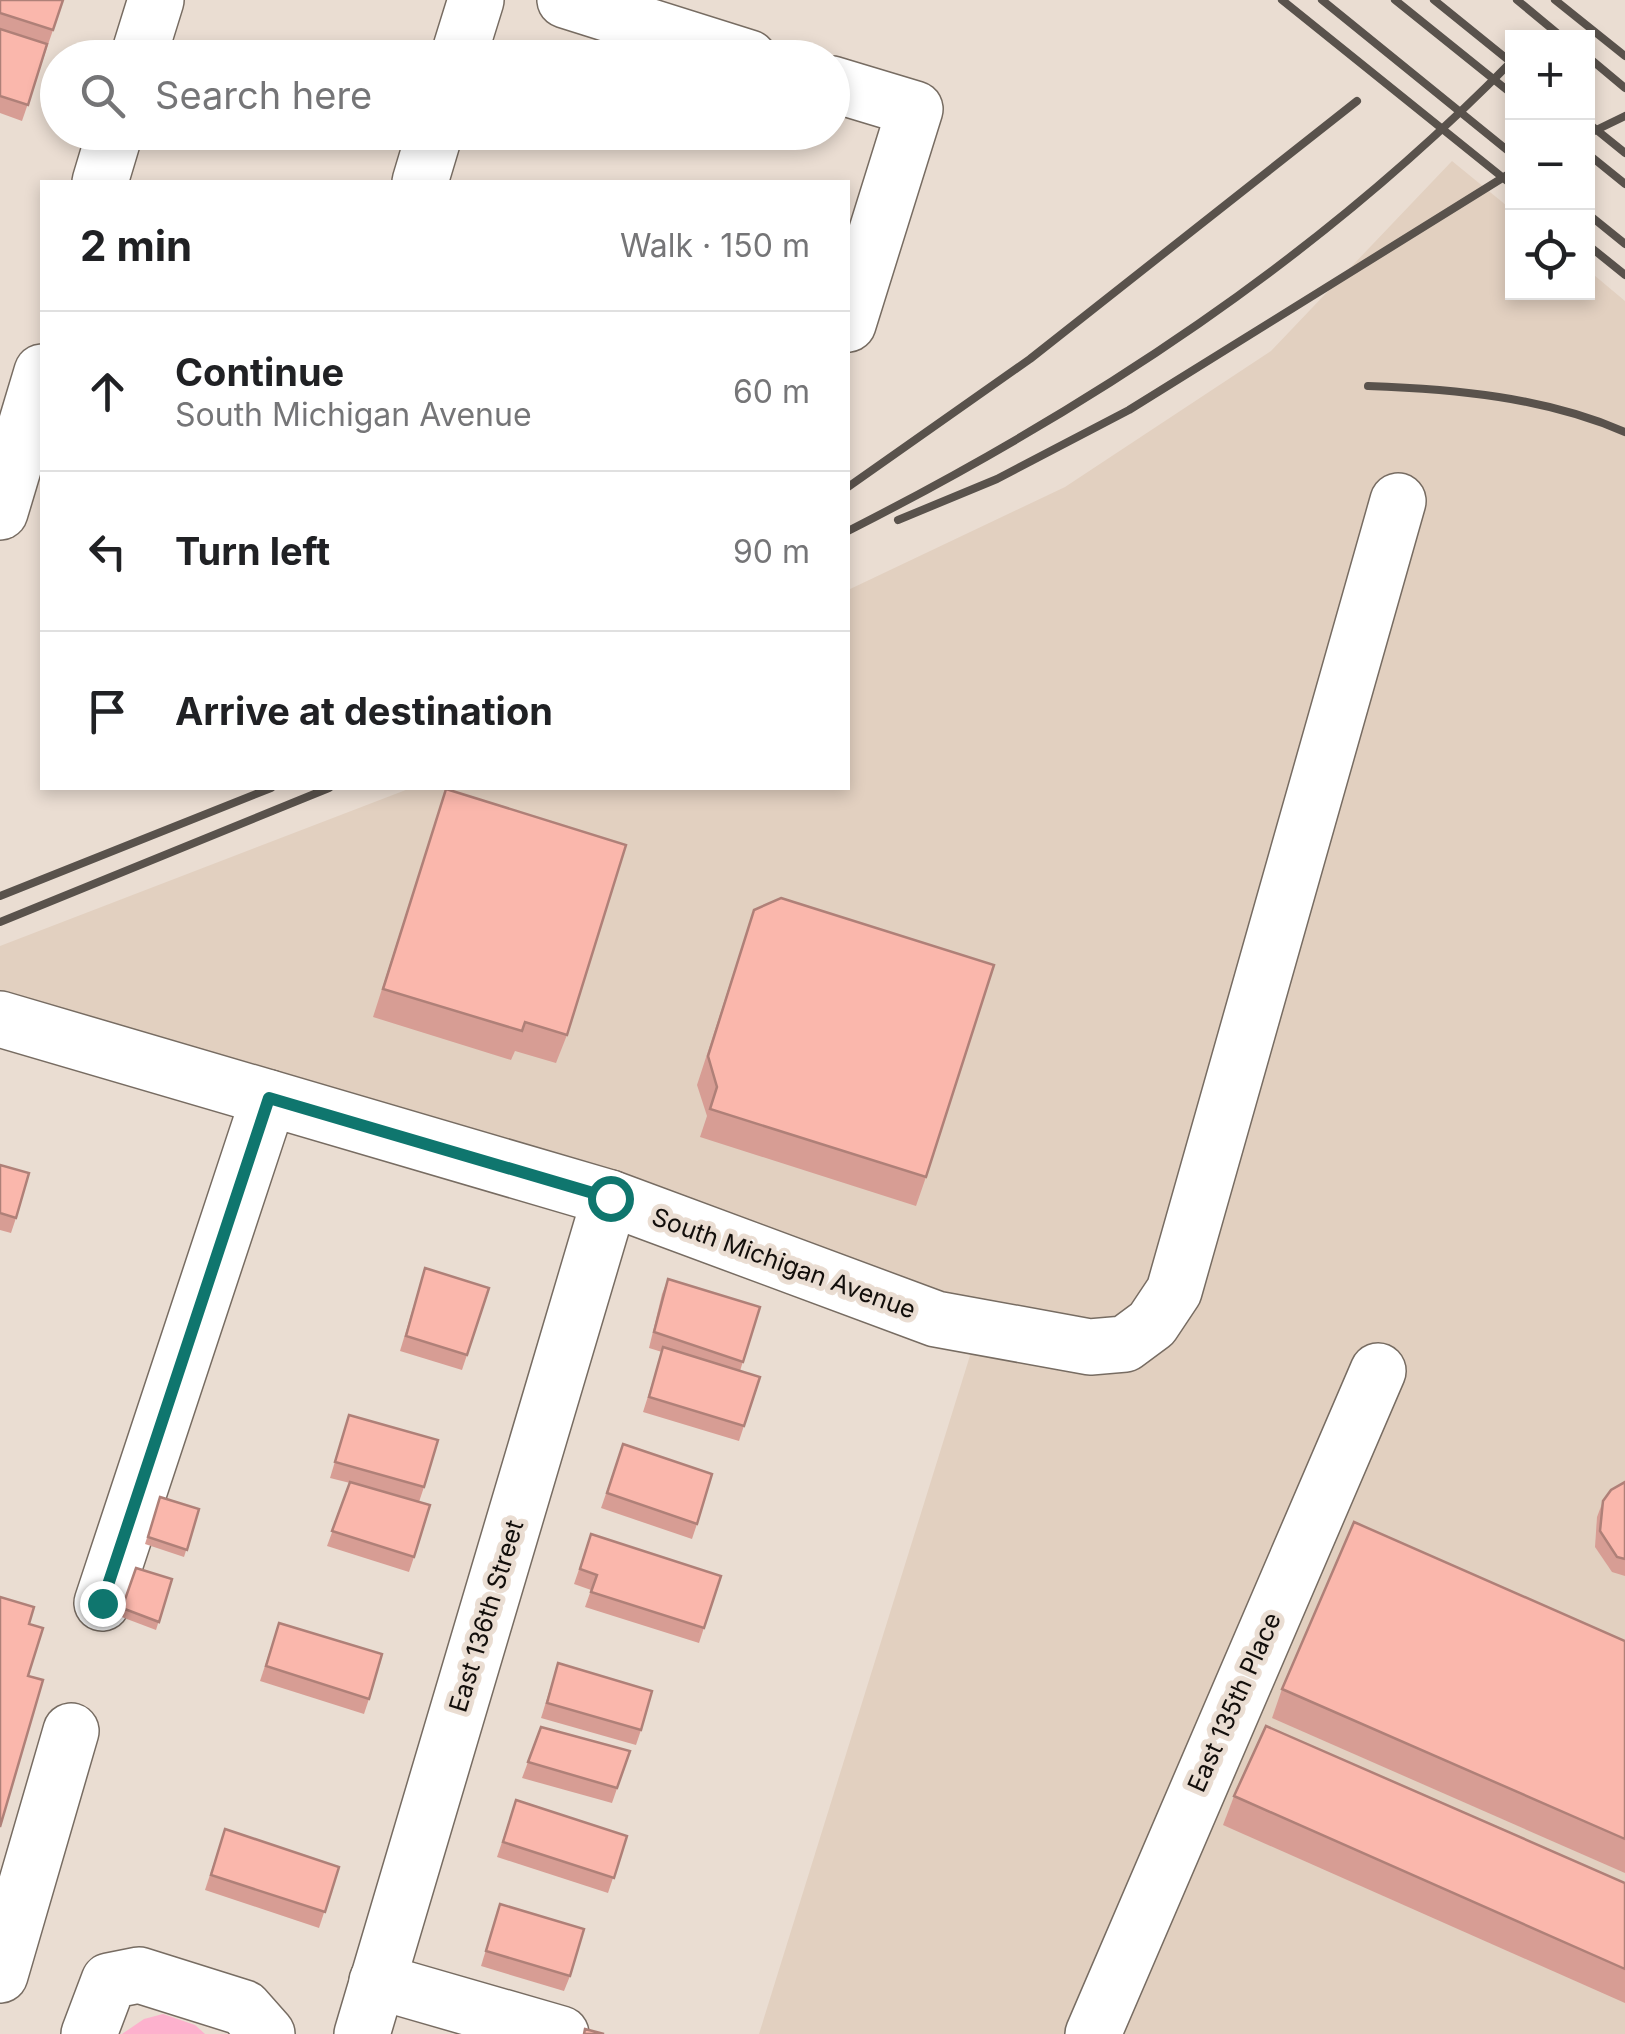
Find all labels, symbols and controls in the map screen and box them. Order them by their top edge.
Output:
map controls [1505,30,1595,300]
button: + [1505,30,1595,120]
search box [40,40,850,150]
icon: search [75,68,130,123]
text: Search here [155,72,372,118]
button: − [1505,120,1595,210]
button: locate [1505,210,1595,300]
text: 2 min [80,220,192,271]
text: Walk · 150 m [620,226,810,265]
text: Continue [175,349,344,395]
icon: ahead [80,364,135,419]
text: 60 m [733,372,810,411]
text: South Michigan Avenue [175,395,532,434]
icon: left [80,524,135,579]
text: Turn left [175,528,330,574]
text: 90 m [733,532,810,571]
icon: arrive [80,684,135,739]
text: Arrive at destination [175,688,553,734]
route start [588,1176,634,1222]
street label: South Michigan Avenue [648,1201,920,1325]
street label: East 136th Street [443,1516,529,1716]
route end [80,1581,126,1627]
street label: East 135th Place [1181,1608,1287,1796]

